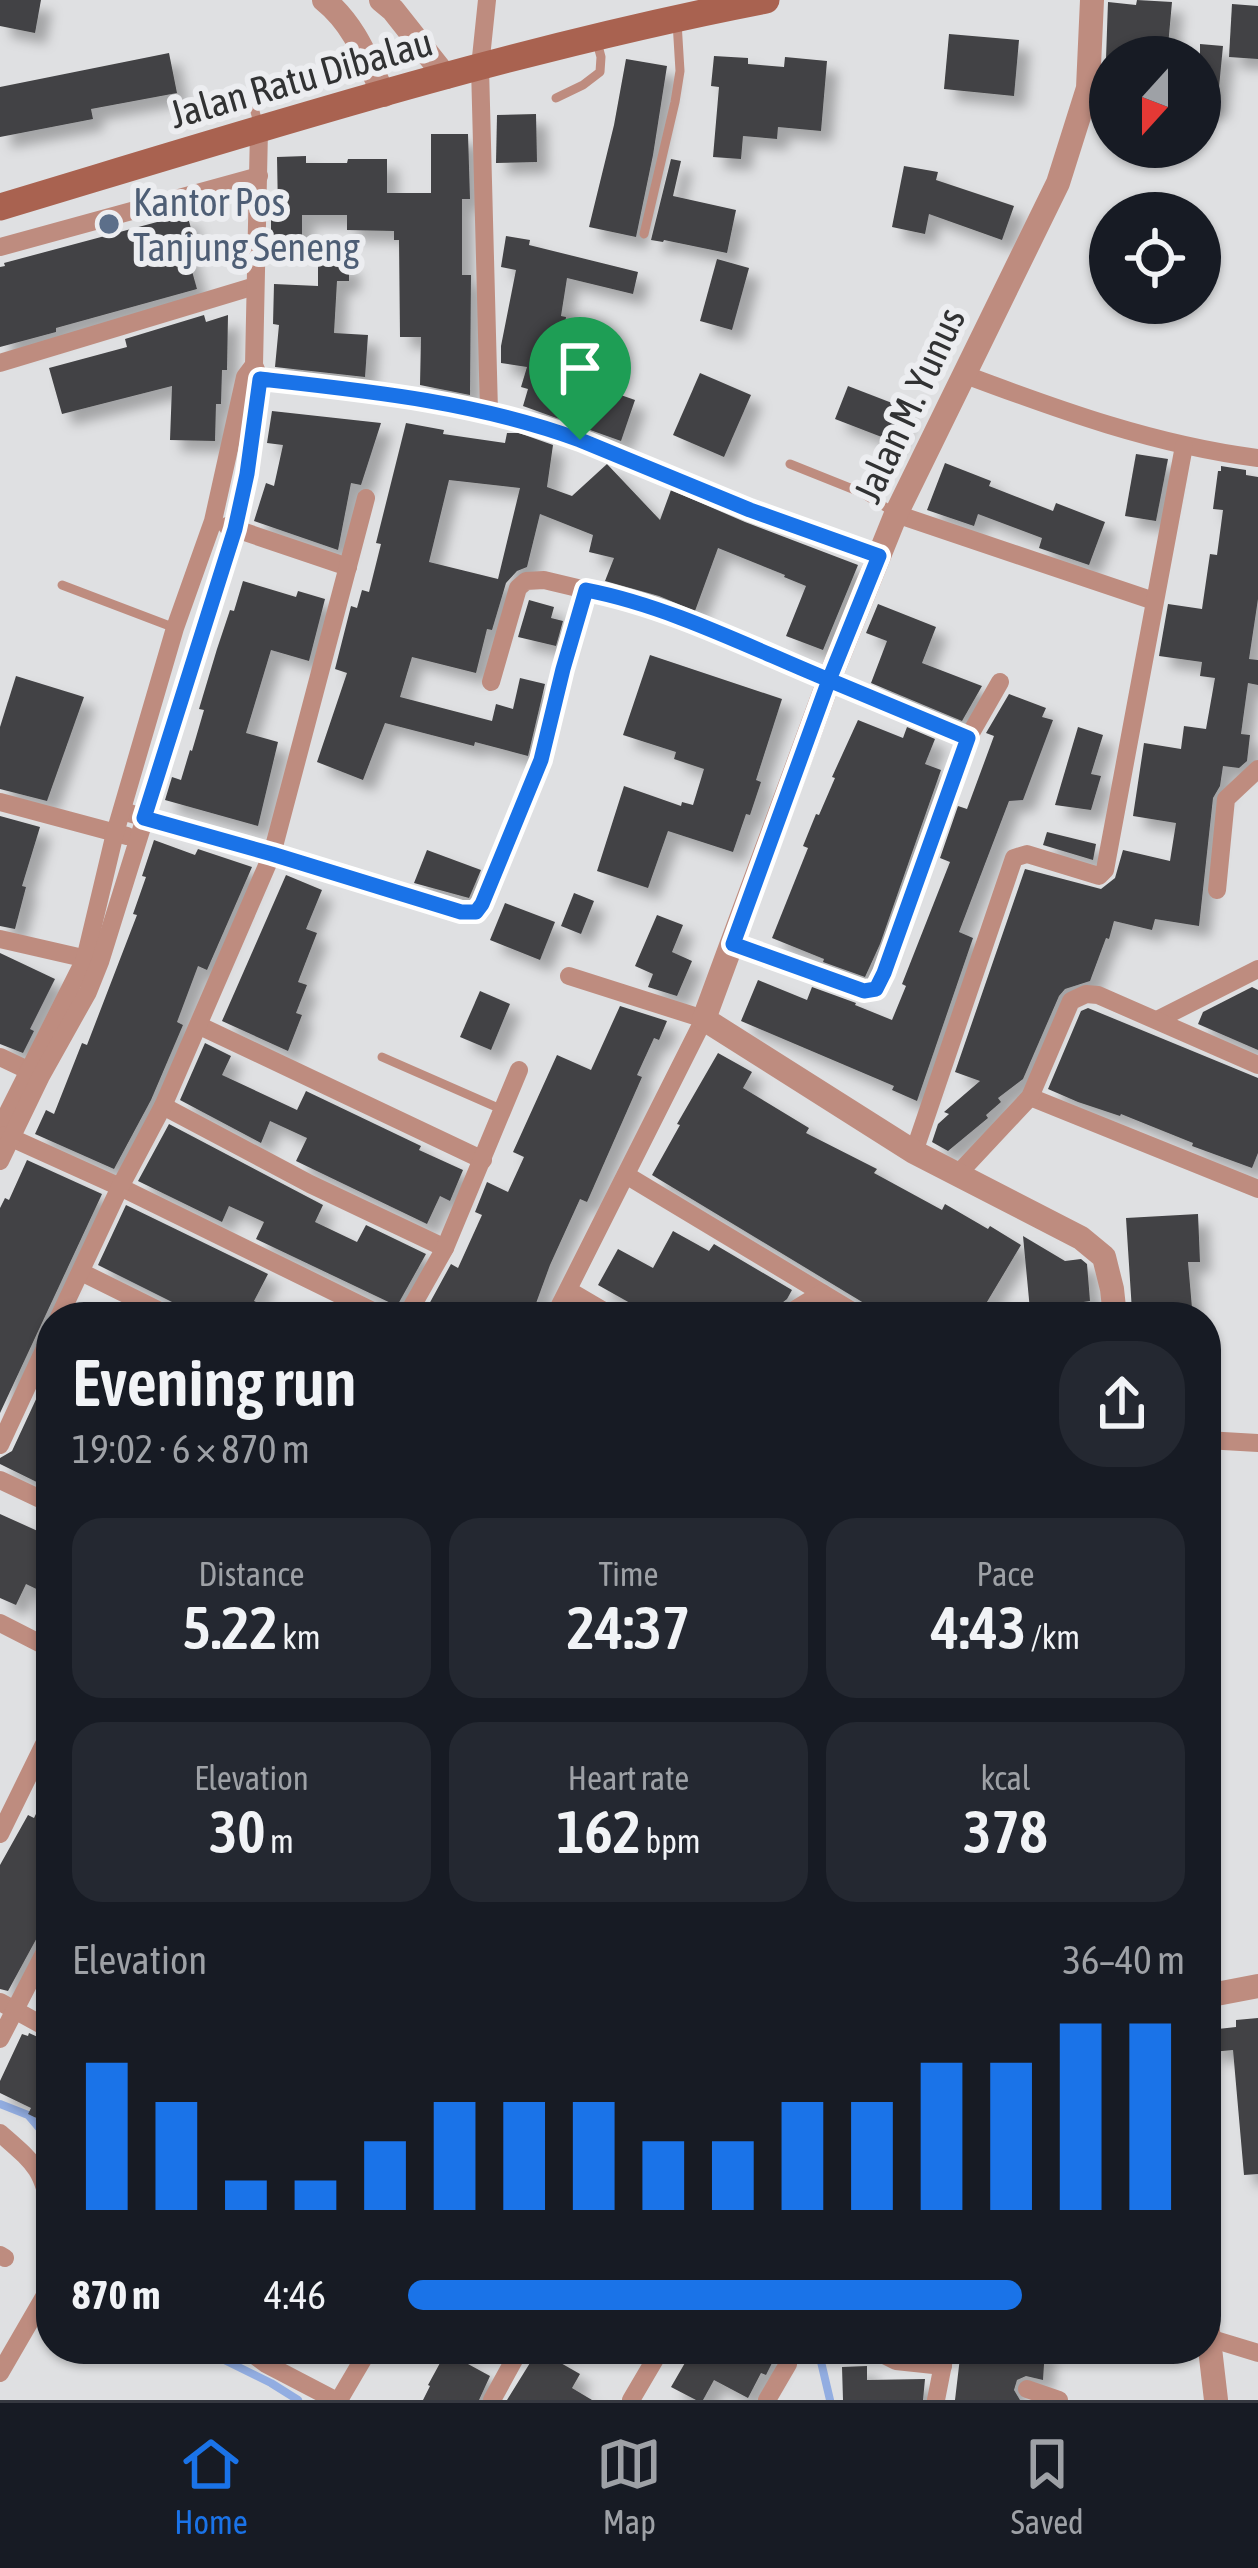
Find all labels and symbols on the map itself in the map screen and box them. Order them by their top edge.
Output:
street label: Jalan Ratu Dibalau [165,19,437,137]
north arrow [1089,36,1221,168]
place label: Kantor Pos Tanjung Seneng [133,180,360,269]
marker: Kantor Pos Tanjung Seneng [96,211,122,237]
street label: Jalan M. Yunus [845,301,973,509]
pin [529,317,631,440]

